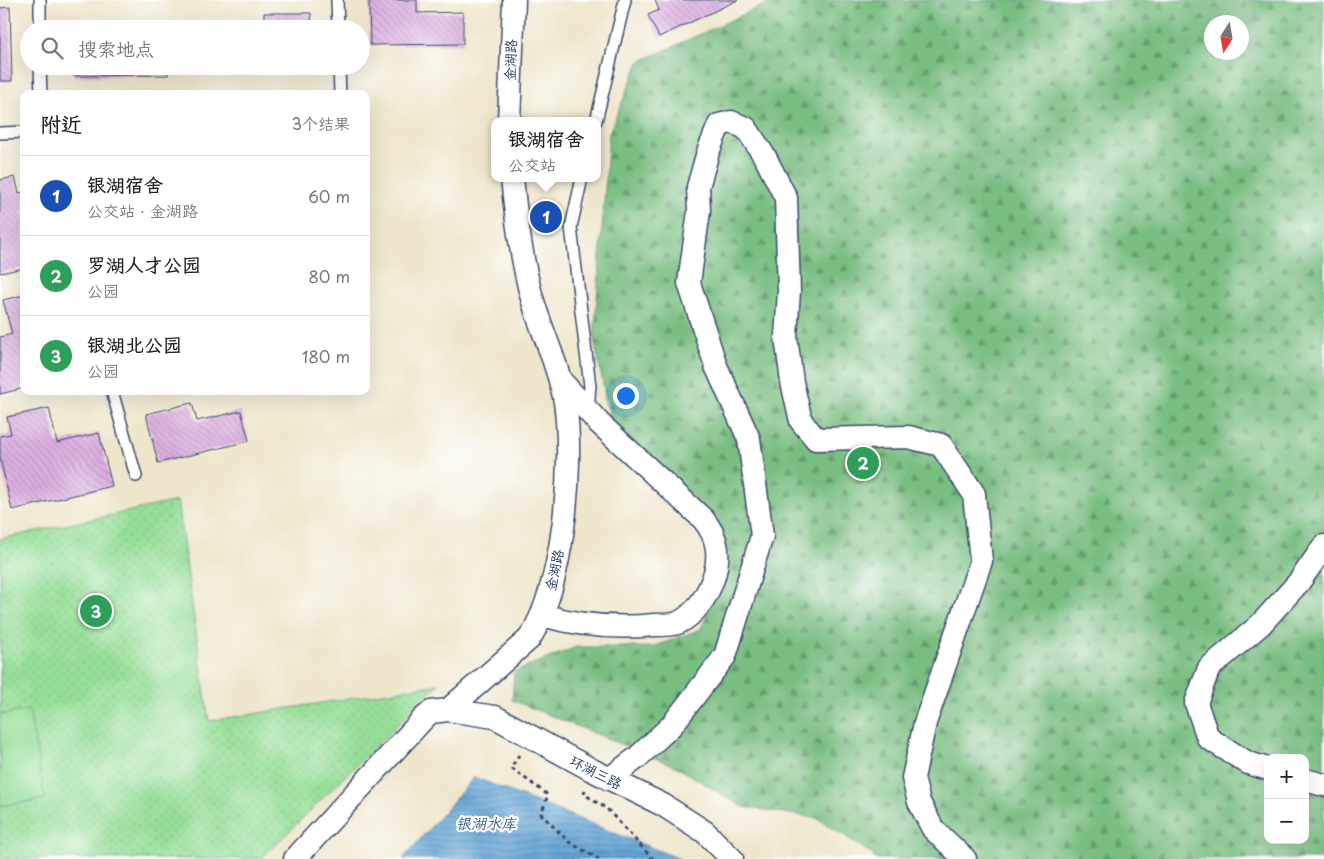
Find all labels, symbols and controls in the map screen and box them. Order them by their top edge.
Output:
north arrow [1204,15,1249,60]
search box [20,20,370,75]
icon: search [38,34,66,62]
text: 搜索地点 [78,34,154,62]
street label: 金湖路 [499,39,521,81]
text: 附近 [40,107,82,139]
text: 3个结果 [291,111,350,135]
popup [491,117,601,182]
text: 银湖宿舍 [508,124,584,152]
text: 公交站 [508,152,556,176]
text: 银湖宿舍 [87,170,163,198]
text: 1 [52,184,60,208]
text: 60 m [308,184,350,208]
text: 公交站 · 金湖路 [87,198,198,222]
pin: 1 [530,198,562,236]
text: 罗湖人才公园 [87,250,201,278]
text: 2 [50,264,62,288]
text: 80 m [308,264,350,288]
text: 公园 [87,278,119,302]
text: 银湖北公园 [87,330,182,358]
text: 3 [51,344,61,368]
text: 180 m [302,344,350,368]
text: 公园 [87,358,119,382]
your location [613,383,639,409]
pin: 2 [847,444,879,482]
street label: 金湖路 [539,547,569,593]
pin: 3 [80,592,112,630]
street label: 环湖三路 [566,750,626,794]
map controls [1264,754,1309,844]
button: + [1264,754,1309,799]
button: − [1264,799,1309,844]
water label: 银湖水库 [456,811,517,834]

